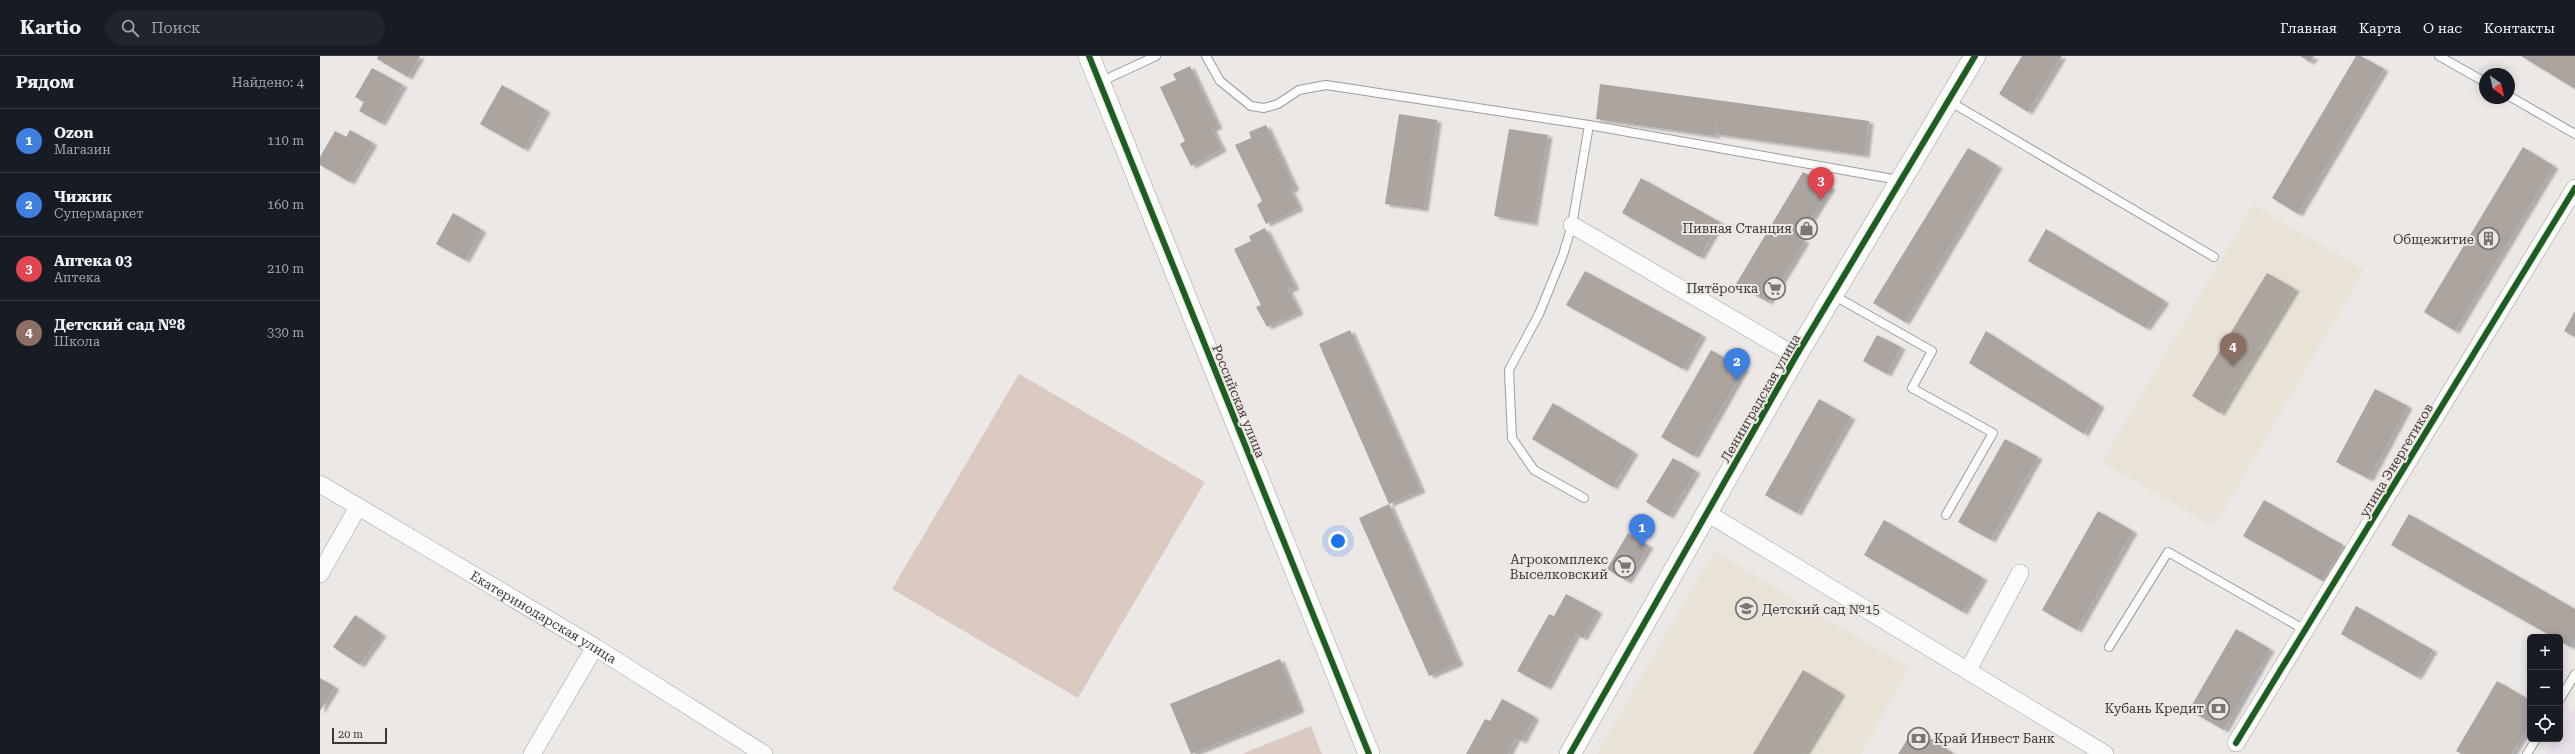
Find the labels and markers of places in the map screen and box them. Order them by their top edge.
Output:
pin: 3 [1808,167,1834,200]
shop icon: Пивная Станция [1794,215,1820,241]
place label: Пивная Станция [1682,221,1792,236]
building icon: Общежитие [2476,226,2502,252]
place label: Общежитие [2393,232,2474,247]
supermarket icon: Пятёрочка [1761,275,1787,301]
place label: Пятёрочка [1686,281,1758,296]
pin: 4 [2220,333,2246,366]
pin: 2 [1724,348,1750,381]
pin: 1 [1629,514,1655,547]
place label: Агрокомплекс Выселковский [1510,552,1608,582]
supermarket icon: Агрокомплекс Выселковский [1611,553,1637,579]
school or university icon: Детский сад №15 [1733,596,1759,622]
place label: Детский сад №15 [1762,602,1880,617]
bank icon: Кубань Кредит [2206,695,2232,721]
place label: Кубань Кредит [2105,701,2204,716]
bank icon: Край Инвест Банк [1905,725,1931,751]
place label: Край Инвест Банк [1934,731,2055,746]

